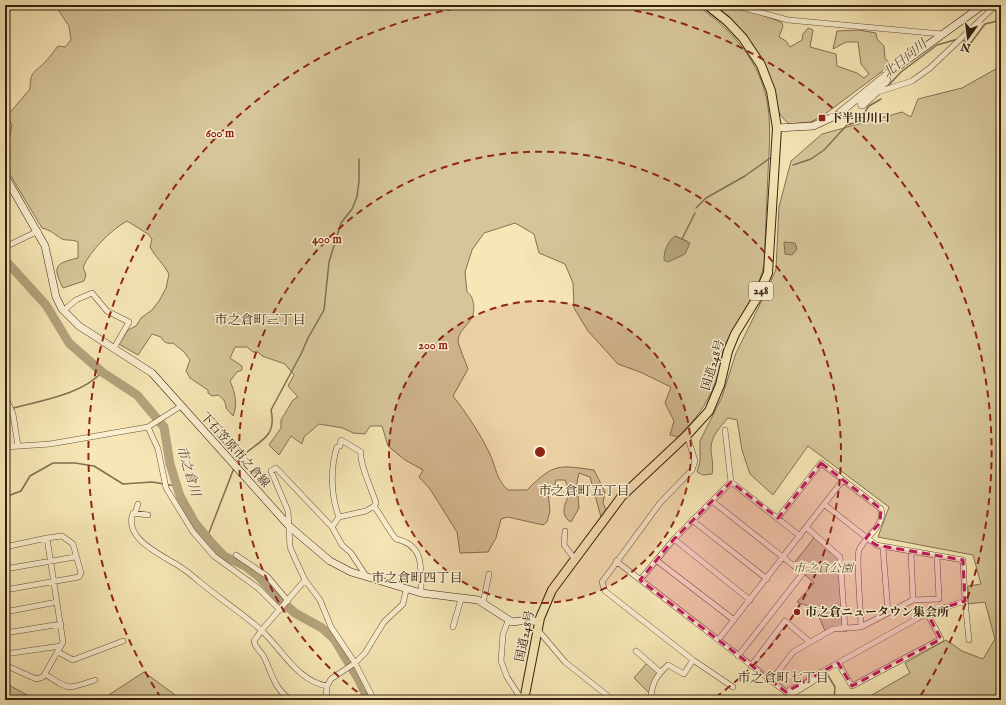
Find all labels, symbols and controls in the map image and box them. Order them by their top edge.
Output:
north arrow [948,18,988,58]
water label: 北日向川 [879,35,932,82]
text: N [959,39,973,55]
place label: 下半田川口 [830,111,890,126]
marker: 下半田川口 [817,113,827,123]
text: 600 m [206,126,235,141]
text: 400 m [312,232,343,247]
road number: 248 [749,282,773,300]
district label: 市之倉町三丁目 [214,312,306,329]
text: 200 m [418,338,448,353]
street label: 国道248号 [698,338,728,392]
street label: 下石笠原市之倉線 [197,409,273,491]
water label: 市之倉川 [172,444,204,500]
centre of rings [533,445,547,459]
district label: 市之倉町五丁目 [538,483,630,500]
park label: 市之倉公園 [793,561,855,576]
district label: 市之倉町四丁目 [371,570,463,587]
place label: 市之倉ニュータウン集会所 [805,605,949,620]
marker: 市之倉ニュータウン集会所 [792,607,802,617]
street label: 国道248号 [512,609,538,663]
district label: 市之倉町七丁目 [737,670,829,687]

